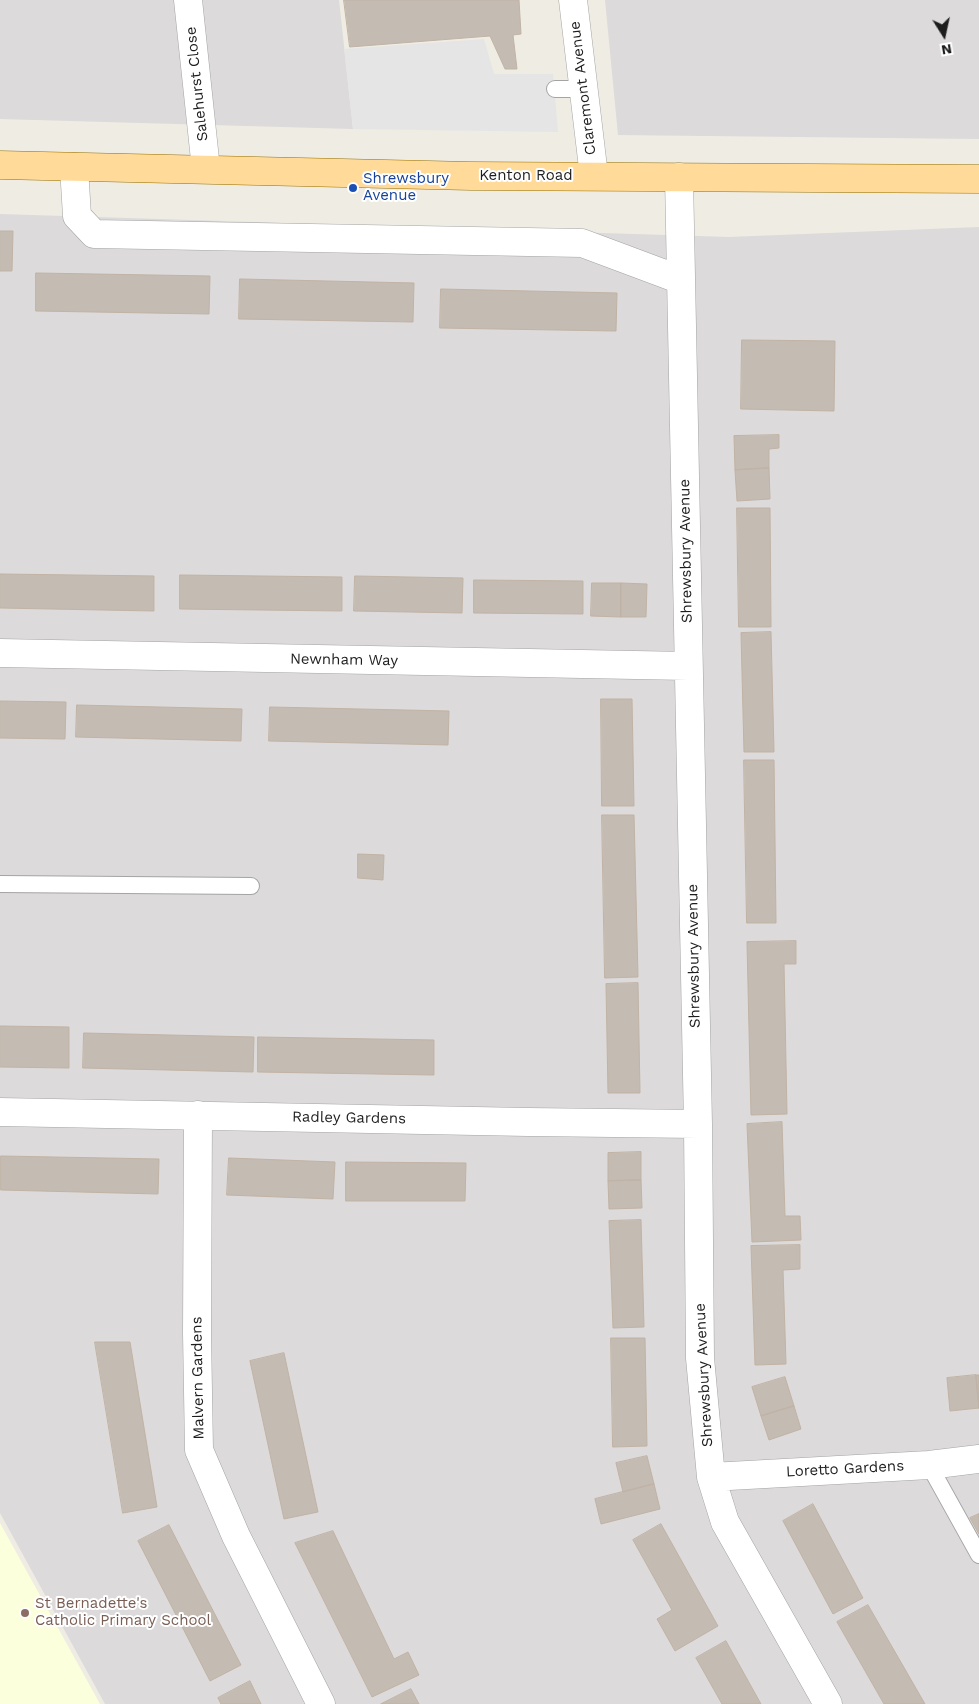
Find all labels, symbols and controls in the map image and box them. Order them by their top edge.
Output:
north arrow [919,10,969,60]
street label: Claremont Avenue [566,20,600,156]
street label: Salehurst Close [182,26,212,142]
text: N [940,41,953,59]
street label: Kenton Road [479,167,573,185]
place label: Shrewsbury Avenue [363,170,449,205]
marker: Shrewsbury Avenue [347,182,359,194]
street label: Shrewsbury Avenue [676,479,696,623]
street label: Newnham Way [290,650,398,670]
street label: Shrewsbury Avenue [684,884,704,1028]
street label: Radley Gardens [292,1108,406,1128]
street label: Shrewsbury Avenue [691,1303,717,1447]
street label: Malvern Gardens [188,1316,208,1440]
street label: Loretto Gardens [785,1457,905,1481]
place label: St Bernadette's Catholic Primary School [35,1595,211,1630]
marker: St Bernadette's Catholic Primary School [19,1607,31,1619]

